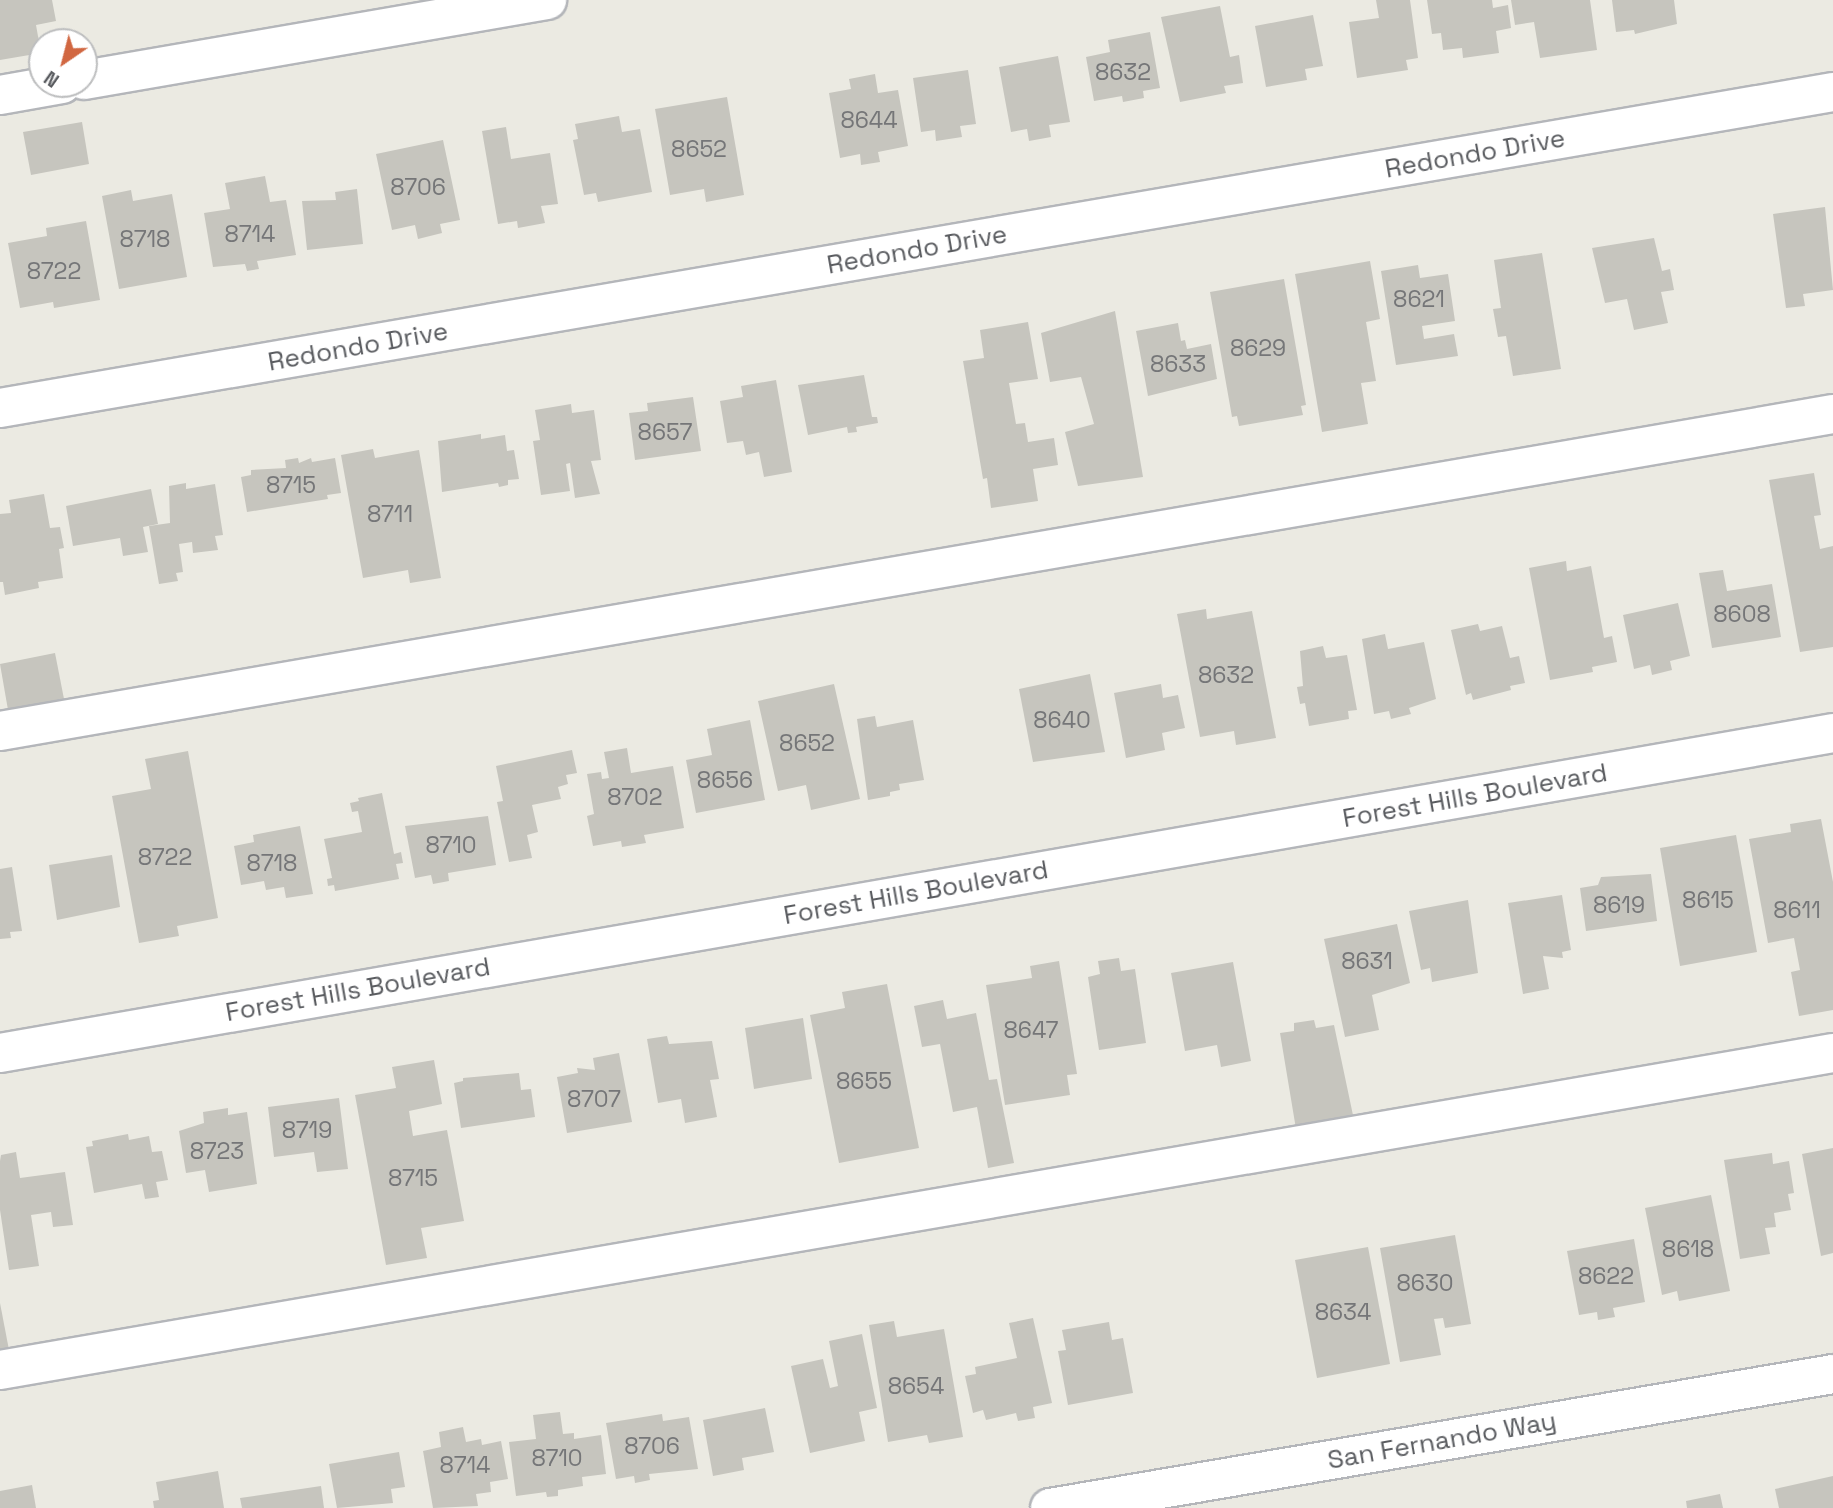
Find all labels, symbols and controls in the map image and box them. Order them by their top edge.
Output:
north arrow [28,28,98,98]
house number: 8632 [1095,58,1151,86]
text: N [39,65,64,93]
house number: 8644 [840,106,898,134]
street label: Redondo Drive [1383,123,1567,185]
house number: 8652 [671,135,727,163]
house number: 8706 [390,173,446,201]
street label: Redondo Drive [825,219,1009,281]
house number: 8714 [225,220,275,248]
house number: 8718 [120,225,170,253]
house number: 8722 [27,257,81,285]
house number: 8621 [1393,285,1445,313]
street label: Redondo Drive [266,316,450,378]
house number: 8629 [1230,334,1286,362]
house number: 8633 [1150,350,1206,378]
house number: 8657 [638,418,692,446]
house number: 8715 [266,471,316,499]
house number: 8711 [367,500,413,528]
house number: 8608 [1713,600,1771,628]
house number: 8632 [1198,661,1254,689]
house number: 8640 [1033,706,1091,734]
house number: 8652 [779,729,835,757]
street label: Forest Hills Boulevard [1340,757,1610,835]
house number: 8656 [697,766,753,794]
house number: 8702 [607,783,663,811]
house number: 8710 [425,831,477,859]
house number: 8722 [138,843,192,871]
house number: 8718 [247,849,297,877]
street label: Forest Hills Boulevard [781,854,1051,932]
house number: 8615 [1682,886,1734,914]
house number: 8619 [1593,891,1645,919]
house number: 8611 [1773,896,1821,924]
house number: 8631 [1341,947,1393,975]
street label: Forest Hills Boulevard [223,951,493,1029]
house number: 8647 [1003,1016,1059,1044]
house number: 8655 [836,1067,892,1095]
house number: 8707 [567,1085,621,1113]
house number: 8719 [282,1116,332,1144]
house number: 8723 [190,1137,244,1165]
house number: 8715 [388,1164,438,1192]
house number: 8618 [1662,1235,1714,1263]
house number: 8622 [1578,1262,1634,1290]
house number: 8630 [1396,1269,1454,1297]
house number: 8634 [1315,1298,1371,1326]
house number: 8654 [888,1372,944,1400]
street label: San Fernando Way [1325,1406,1559,1476]
house number: 8706 [624,1432,680,1460]
house number: 8710 [531,1444,583,1472]
house number: 8714 [440,1451,490,1479]

